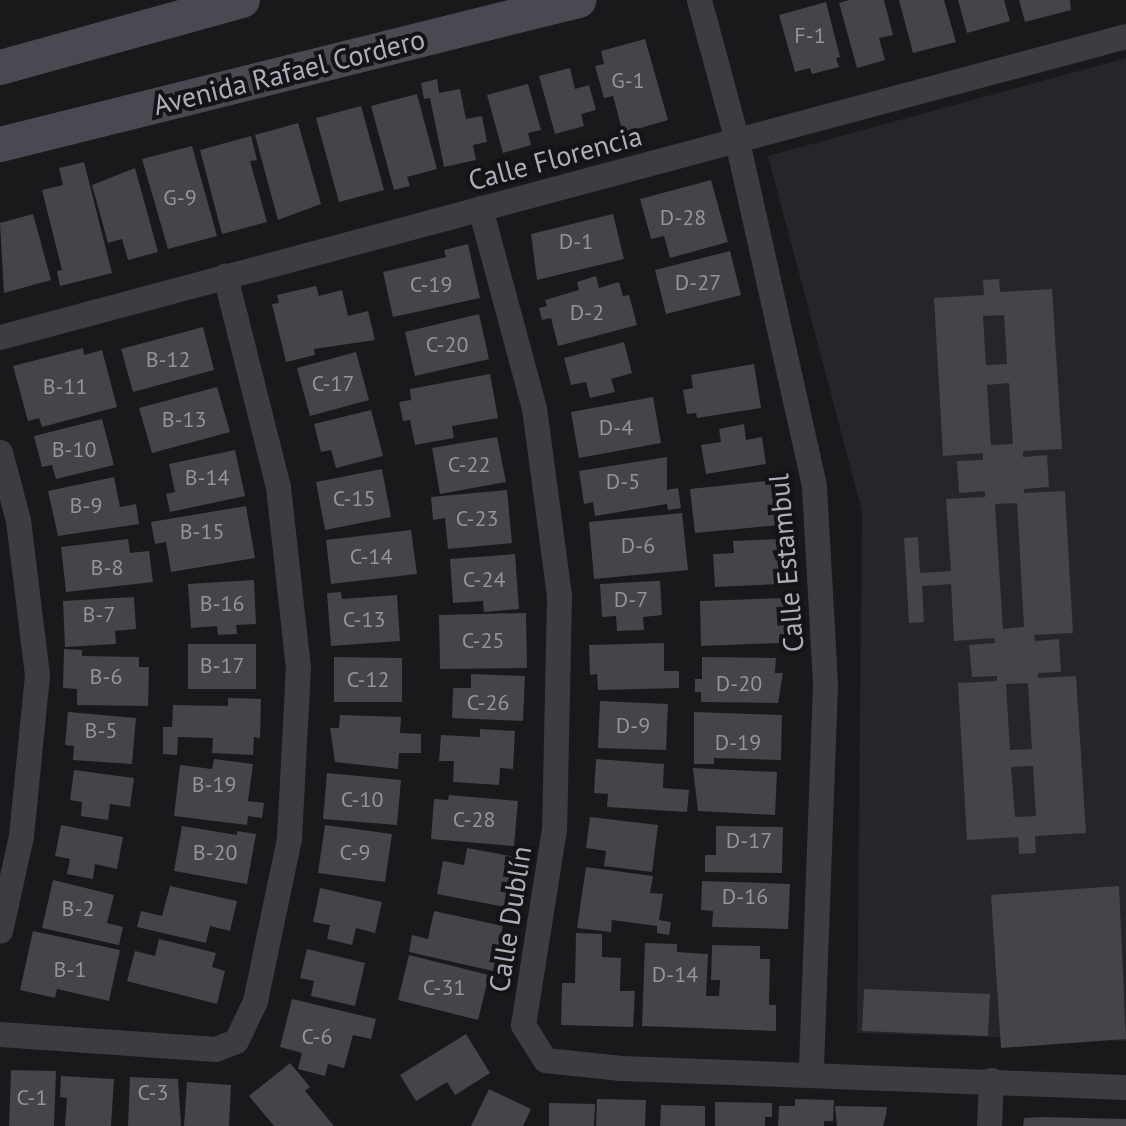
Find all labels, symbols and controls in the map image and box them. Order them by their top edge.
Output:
street label: Avenida Rafael Cordero [150,22,428,122]
house number: F-1 [794,23,826,49]
house number: G-1 [611,68,645,94]
street label: Calle Florencia [465,119,645,197]
house number: G-9 [163,185,197,211]
house number: D-28 [660,205,706,231]
house number: D-1 [559,229,593,255]
house number: D-27 [675,270,721,296]
house number: C-19 [410,272,452,298]
house number: D-2 [570,300,604,326]
house number: C-20 [426,332,468,358]
house number: B-12 [146,347,190,373]
house number: C-17 [312,371,354,397]
house number: B-11 [43,374,87,400]
house number: B-13 [162,407,206,433]
house number: D-4 [599,415,633,441]
house number: B-10 [52,437,96,463]
house number: C-22 [448,452,490,478]
house number: B-14 [185,465,229,491]
house number: D-5 [606,469,640,495]
street label: Calle Estambul [761,472,811,654]
house number: C-15 [333,486,375,512]
house number: B-9 [70,493,102,519]
house number: C-23 [456,506,498,532]
house number: B-15 [180,519,224,545]
house number: D-6 [621,533,655,559]
house number: C-14 [350,544,392,570]
house number: B-8 [91,555,123,581]
house number: C-24 [463,567,505,593]
house number: D-7 [614,587,648,613]
house number: B-16 [200,591,244,617]
house number: B-7 [83,602,115,628]
house number: C-13 [343,607,385,633]
house number: C-25 [462,628,504,654]
house number: B-17 [200,653,244,679]
house number: B-6 [90,664,122,690]
house number: C-12 [347,667,389,693]
house number: D-20 [716,671,762,697]
house number: C-26 [467,690,509,716]
house number: D-9 [616,713,650,739]
house number: B-5 [85,718,117,744]
house number: D-19 [715,730,761,756]
house number: B-19 [192,772,236,798]
house number: C-10 [341,787,383,813]
house number: C-28 [453,807,495,833]
house number: D-17 [726,828,772,854]
house number: B-20 [193,840,237,866]
house number: C-9 [340,840,370,866]
street label: Calle Dublín [482,844,538,994]
house number: D-16 [722,884,768,910]
house number: B-2 [62,896,94,922]
house number: B-1 [54,957,86,983]
house number: D-14 [652,962,698,988]
house number: C-31 [423,975,465,1001]
house number: C-6 [302,1024,332,1050]
house number: C-3 [138,1080,168,1106]
house number: C-1 [17,1085,47,1111]

